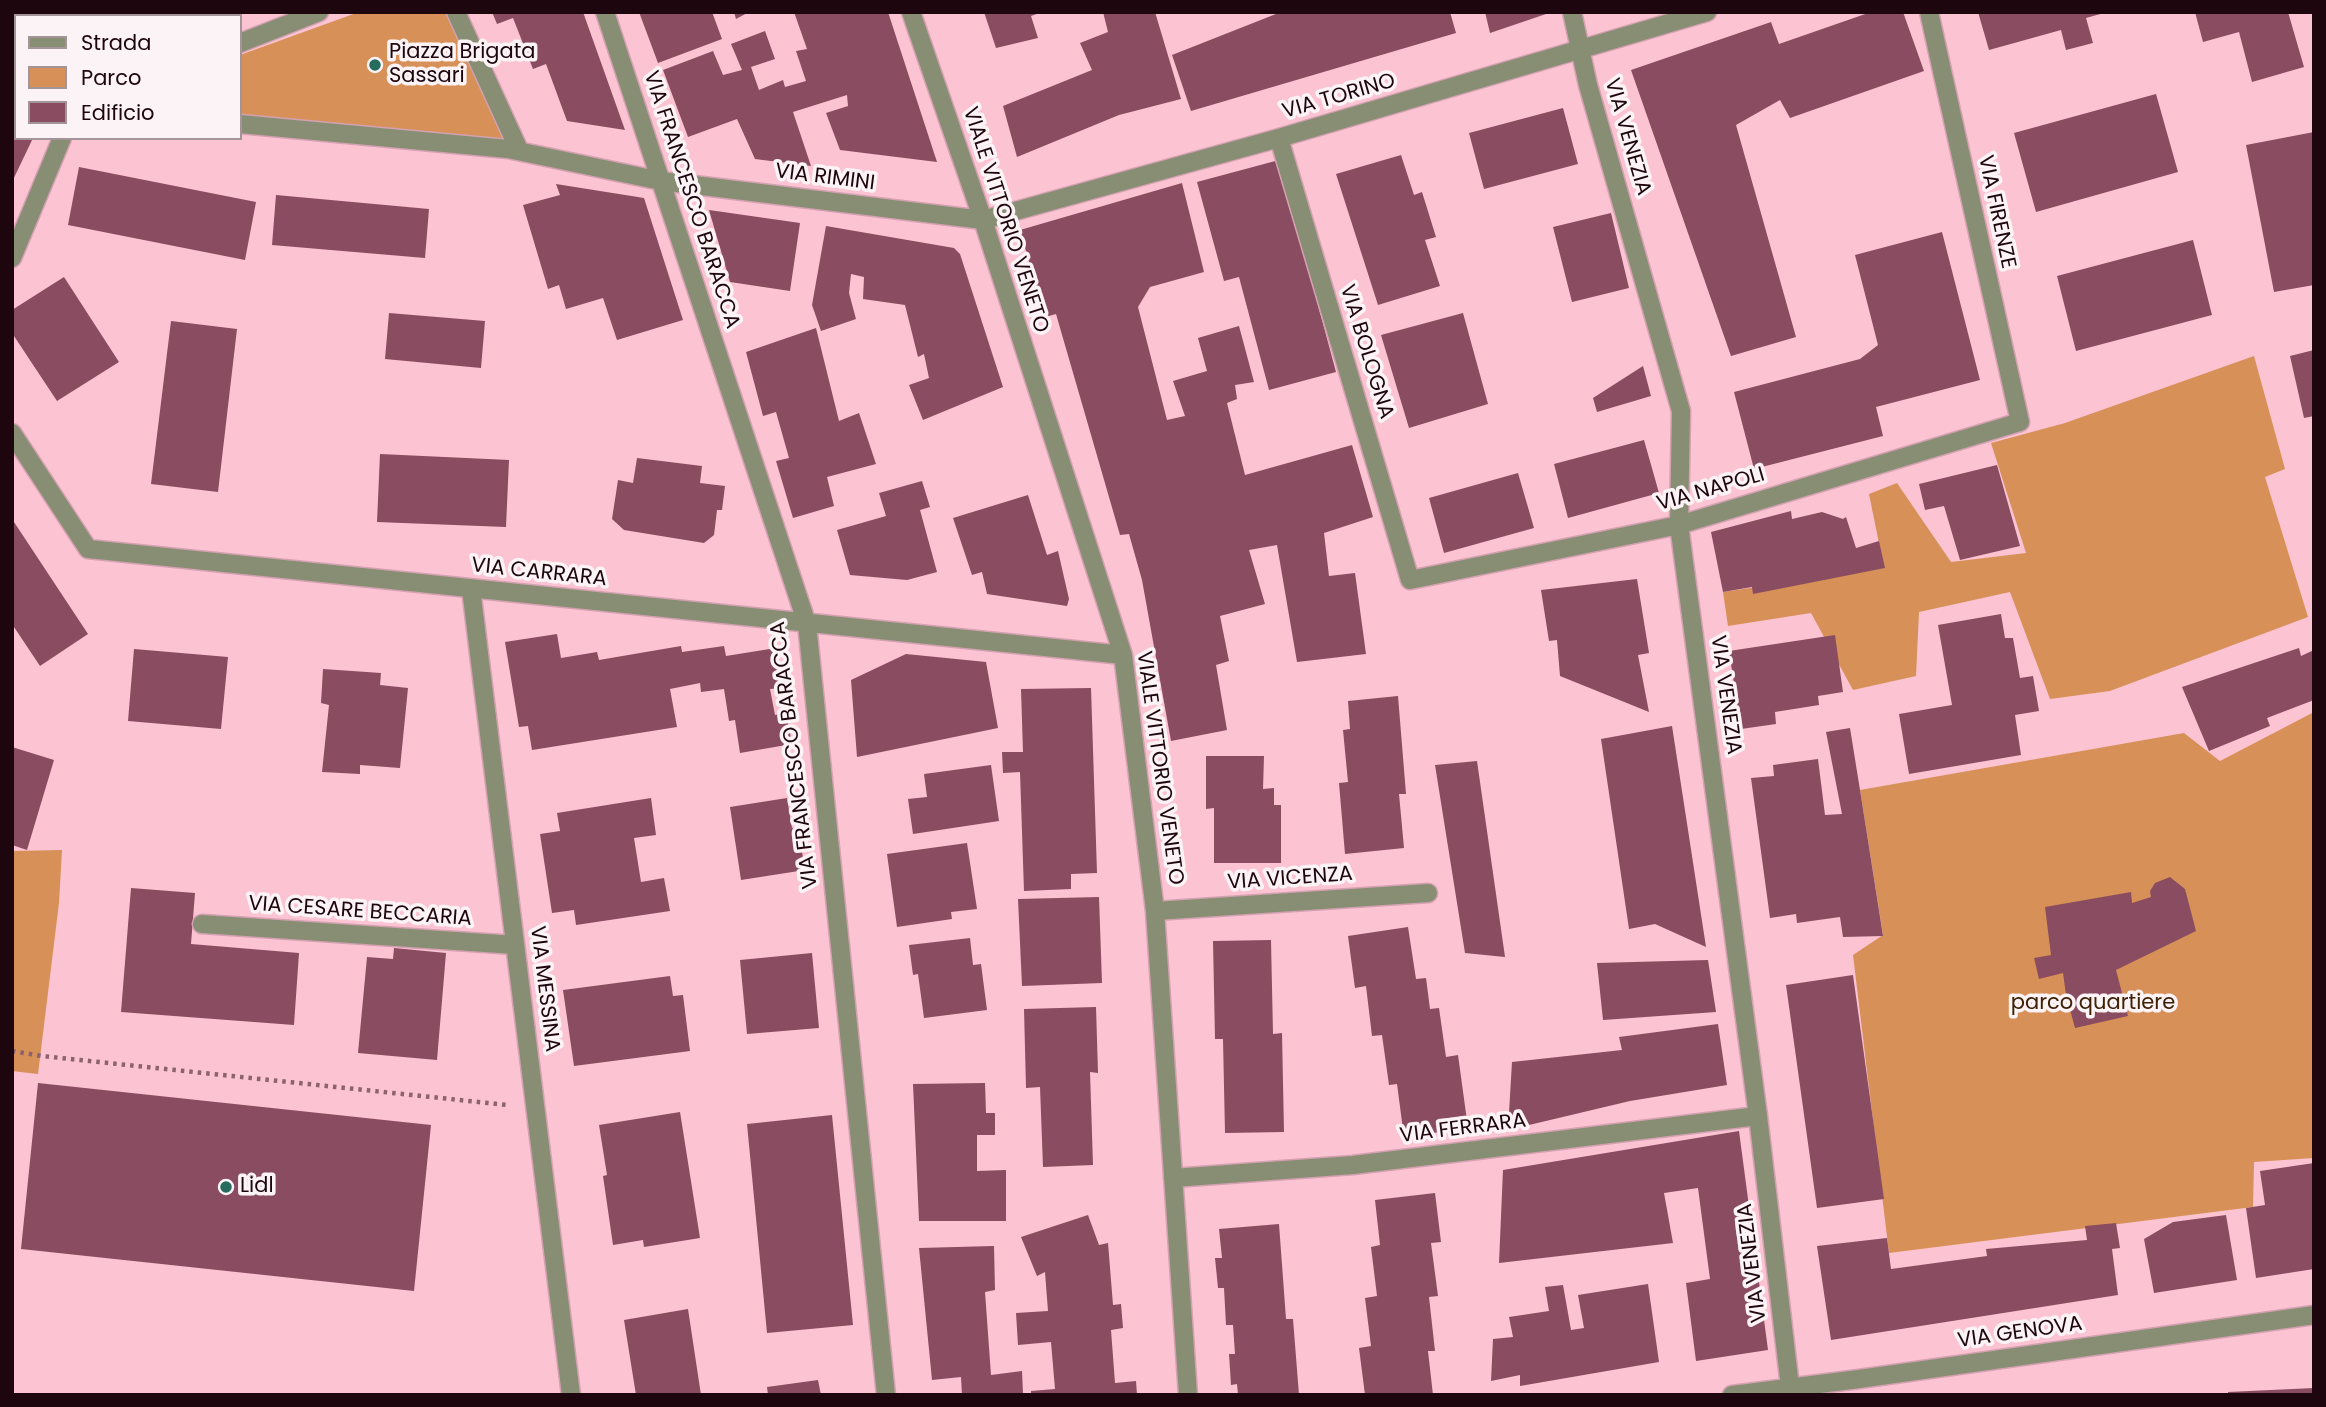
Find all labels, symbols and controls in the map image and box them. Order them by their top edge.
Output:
legend [14,14,242,140]
text: Strada [81,28,151,57]
place label: Piazza Brigata Sassari [389,40,536,90]
marker: Piazza Brigata Sassari [367,57,383,73]
text: Parco [81,63,141,92]
street label: VIA FRANCESCO BARACCA [637,68,745,332]
street label: VIA TORINO [1280,69,1398,125]
street label: VIA VENEZIA [1598,76,1656,198]
text: Edificio [81,98,155,127]
street label: VIALE VITTORIO VENETO [957,104,1053,336]
street label: VIA FIRENZE [1972,153,2020,271]
street label: VIA RIMINI [774,159,876,197]
street label: VIA BOLOGNA [1334,282,1398,422]
street label: VIA NAPOLI [1654,463,1768,517]
street label: VIA CARRARA [470,553,608,593]
street label: VIA FRANCESCO BARACCA [766,620,824,890]
street label: VIA VENEZIA [1704,634,1746,756]
street label: VIALE VITTORIO VENETO [1130,649,1188,887]
street label: VIA VICENZA [1226,862,1354,896]
street label: VIA CESARE BECCARIA [247,892,473,932]
street label: VIA MESSINA [524,925,564,1053]
park label: parco quartiere [2011,991,2175,1017]
street label: VIA FERRARA [1398,1109,1528,1149]
place label: Lidl [240,1174,274,1200]
marker: Lidl [218,1179,234,1195]
street label: VIA VENEZIA [1733,1202,1773,1324]
street label: VIA GENOVA [1956,1312,2084,1354]

